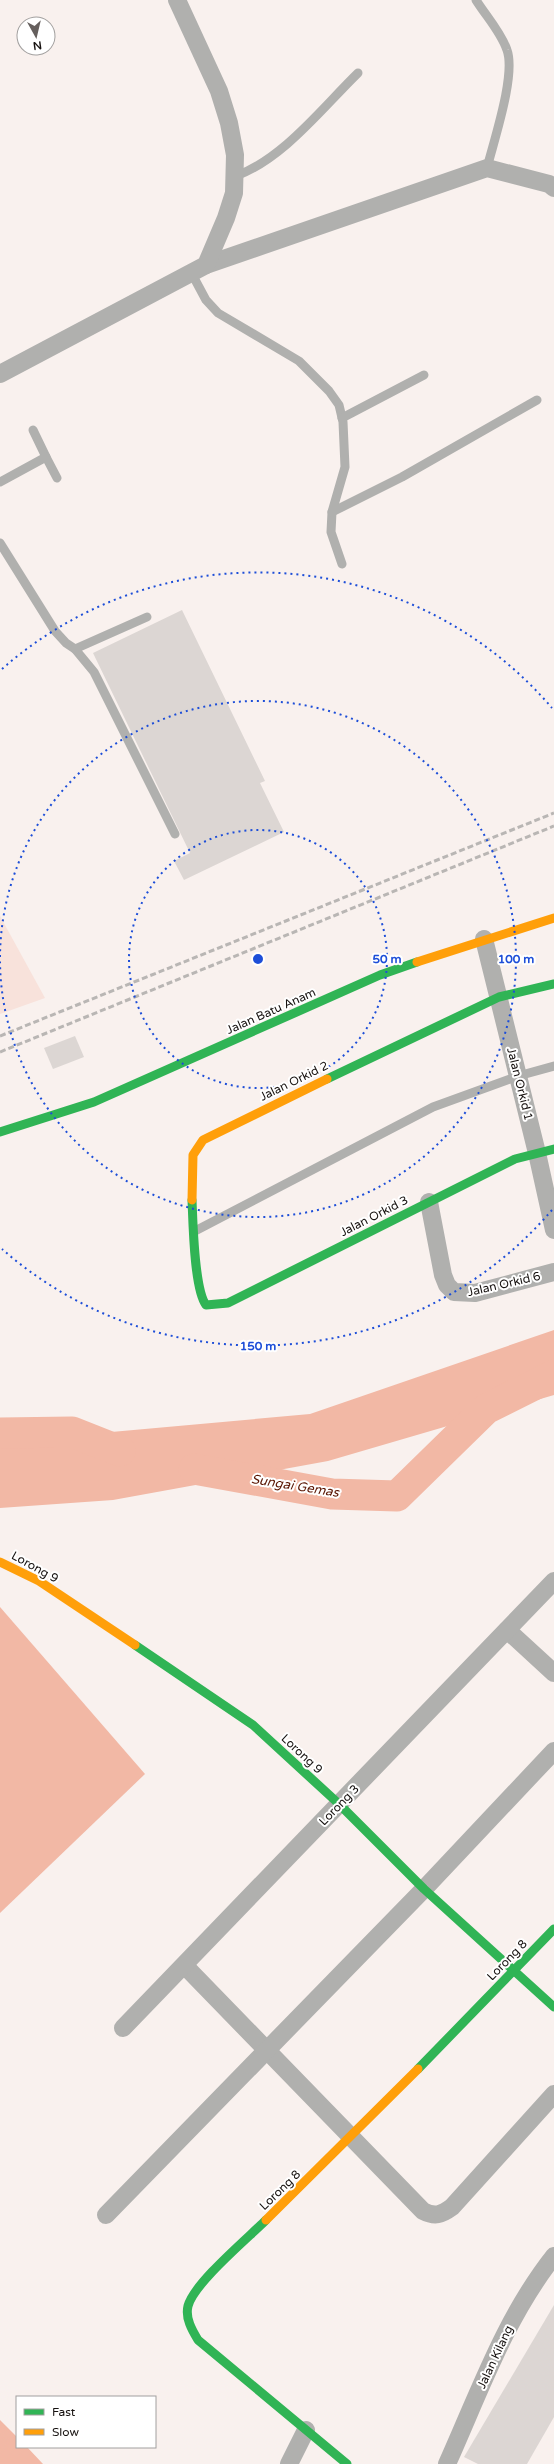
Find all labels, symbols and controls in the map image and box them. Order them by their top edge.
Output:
north arrow [16,16,56,56]
text: N [32,38,43,52]
centre of rings [251,952,265,966]
text: 50 m [372,952,402,966]
text: 100 m [498,952,534,966]
street label: Jalan Batu Anam [224,985,318,1037]
street label: Jalan Orkid 1 [504,1046,536,1122]
street label: Jalan Orkid 2 [257,1058,331,1104]
street label: Jalan Orkid 3 [338,1193,410,1239]
street label: Jalan Orkid 6 [466,1269,542,1299]
text: 150 m [240,1339,276,1353]
water label: Sungai Gemas [250,1471,341,1501]
street label: Lorong 9 [9,1548,61,1586]
street label: Lorong 9 [278,1731,326,1777]
street label: Lorong 3 [316,1782,362,1828]
street label: Lorong 8 [484,1937,530,1983]
street label: Lorong 8 [257,2167,303,2213]
street label: Jalan Kilang [474,2323,516,2391]
legend [16,2396,156,2448]
text: Fast [52,2405,76,2419]
text: Slow [52,2425,79,2439]

